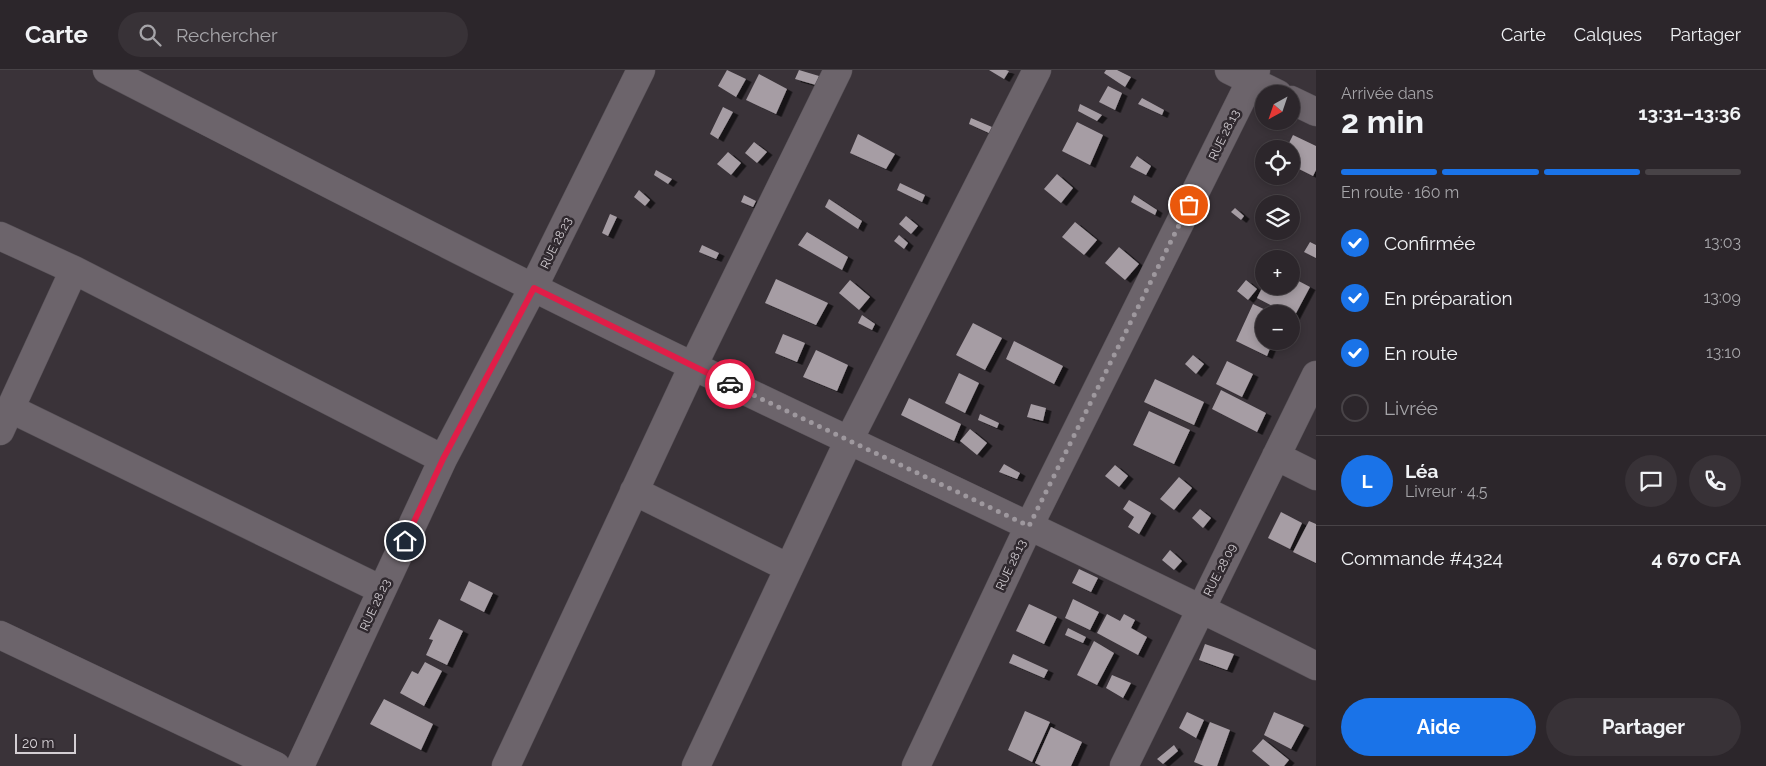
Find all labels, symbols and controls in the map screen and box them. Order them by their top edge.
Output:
search box [118,12,468,57]
text: Carte [25,20,88,49]
icon: search [136,21,164,49]
text: Rechercher [176,24,278,46]
text: Carte [1501,24,1546,45]
text: Calques [1574,24,1642,45]
text: Partager [1670,24,1741,45]
text: Arrivée dans [1341,84,1433,103]
north arrow [1255,85,1300,130]
map controls [1255,85,1300,350]
text: 13:31–13:36 [1638,102,1741,124]
text: 2 min [1341,103,1424,140]
street label: RUE 28.13 [1206,107,1242,163]
button: locate [1255,140,1300,185]
text: En route · 160 m [1341,183,1459,202]
pin [1168,184,1210,226]
icon: bag [1175,191,1203,219]
button: layers [1255,195,1300,240]
street label: RUE 28.23 [538,215,574,271]
icon: check [1341,229,1369,257]
text: Confirmée [1384,232,1475,254]
text: 13:03 [1704,233,1741,252]
button: + [1255,250,1300,295]
icon: check [1341,284,1369,312]
text: En préparation [1384,287,1513,309]
text: 13:09 [1703,288,1741,307]
button: − [1255,305,1300,350]
icon: check [1341,339,1369,367]
text: En route [1384,342,1458,364]
text: 13:10 [1706,343,1741,362]
courier [705,359,755,409]
icon: car [716,370,744,398]
text: Livrée [1384,397,1438,419]
button: chat [1625,455,1677,507]
button: phone [1689,455,1741,507]
text: Léa [1405,460,1438,482]
text: L [1361,470,1373,492]
text: Livreur · 4.5 [1405,482,1488,501]
pin [384,520,426,562]
icon: home [391,527,419,555]
street label: RUE 28.13 [993,537,1029,593]
street label: RUE 28.09 [1201,541,1239,599]
text: Commande #4324 [1341,547,1503,569]
text: 4 670 CFA [1651,547,1741,569]
street label: RUE 28.23 [357,577,393,633]
button: Aide [1341,698,1536,756]
button: Partager [1546,698,1741,756]
scale bar [15,731,76,754]
text: 20 m [22,735,54,751]

